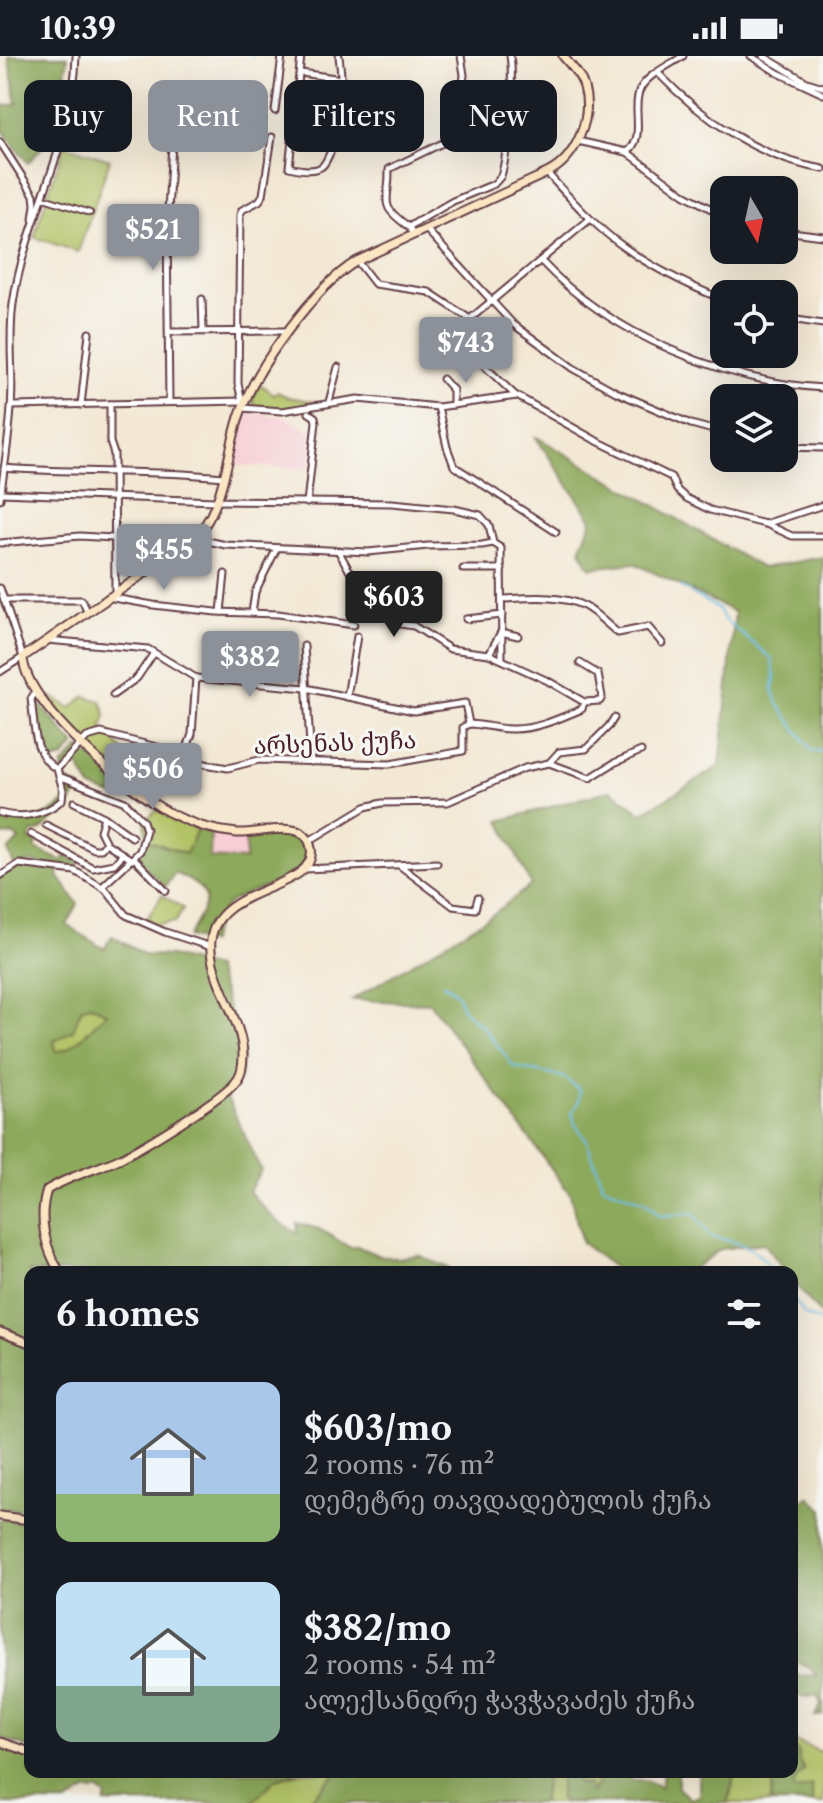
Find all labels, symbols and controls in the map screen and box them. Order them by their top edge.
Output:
text: 10:39 [40,10,116,47]
chip: Buy [24,80,132,152]
chip: Rent [148,80,268,152]
chip: Filters [284,80,424,152]
chip: New [440,80,557,152]
north arrow [710,176,798,264]
map controls [710,176,798,472]
pin: $521 [106,204,200,272]
text: $521 [125,214,181,246]
button: locate [710,280,798,368]
pin: $743 [419,317,513,385]
text: $743 [437,327,495,359]
button: layers [710,384,798,472]
pin: $455 [117,524,211,592]
text: $455 [135,534,193,566]
pin: $603 [347,571,441,639]
text: $603 [363,581,425,613]
pin: $382 [203,631,297,699]
text: $382 [220,641,280,673]
street label: არსენას ქუჩა [253,725,417,760]
pin: $506 [106,743,200,811]
text: $506 [123,753,183,785]
icon: filters [722,1292,766,1336]
text: 6 homes [56,1293,200,1335]
text: $603/mo [304,1407,452,1449]
icon: home [120,1414,216,1510]
text: 2 rooms · 76 m² [304,1449,494,1481]
text: დემეტრე თავდადებულის ქუჩა [304,1484,712,1516]
text: $382/mo [304,1607,451,1649]
icon: home [120,1614,216,1710]
text: 2 rooms · 54 m² [304,1649,496,1681]
text: ალექსანდრე ჭავჭავაძეს ქუჩა [304,1684,696,1716]

